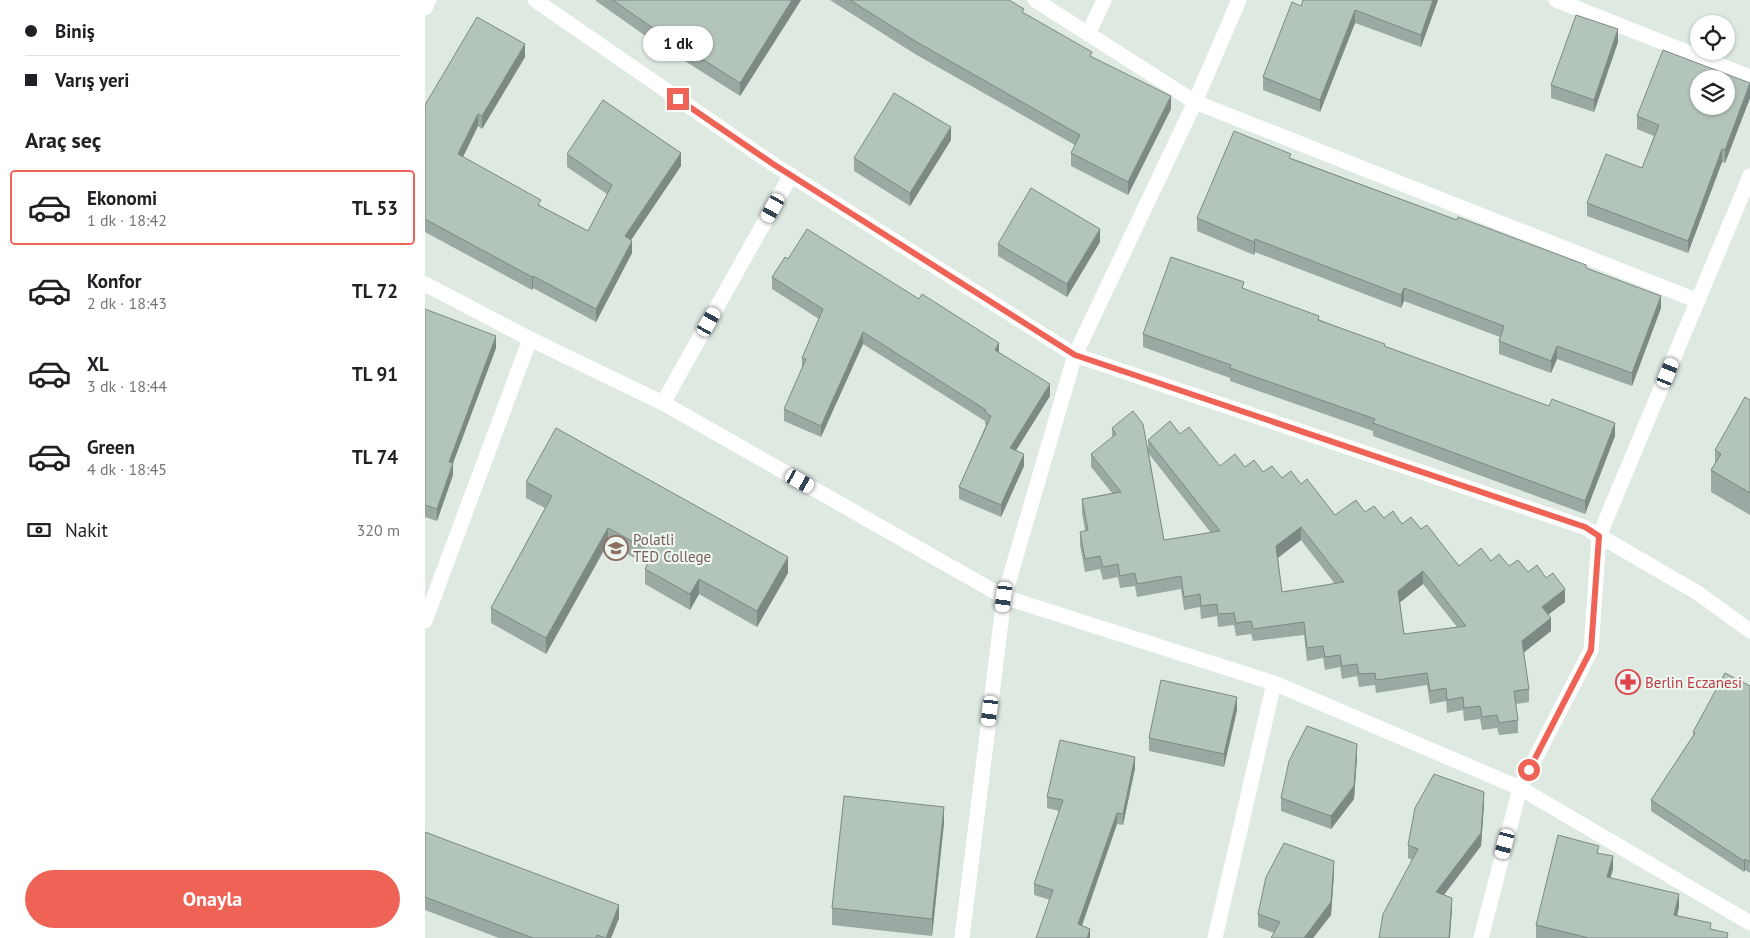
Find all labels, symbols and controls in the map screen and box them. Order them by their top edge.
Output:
map controls [1690,15,1735,115]
button: locate [1690,15,1735,60]
text: Biniş [55,19,95,43]
callout: 1 dk [643,27,713,62]
text: 1 dk [663,33,693,53]
text: Varış yeri [55,68,129,92]
button: layers [1690,70,1735,115]
route end [667,88,689,110]
text: Araç seç [25,126,101,154]
icon: car [27,185,72,230]
text: Ekonomi [87,186,157,210]
car [759,191,786,225]
text: TL 53 [352,196,398,220]
text: 1 dk · 18:42 [87,210,167,230]
icon: car [27,268,72,313]
text: Konfor [87,269,141,293]
text: TL 72 [352,279,398,303]
text: 2 dk · 18:43 [87,293,167,313]
car [695,305,722,339]
icon: car [27,351,72,396]
text: XL [87,352,109,376]
car [1655,356,1680,390]
text: TL 91 [352,362,398,386]
text: 3 dk · 18:44 [87,376,167,396]
icon: car [27,434,72,479]
text: Green [87,435,135,459]
text: TL 74 [352,445,398,469]
text: 4 dk · 18:45 [87,459,167,479]
car [783,467,816,495]
icon: cash [25,516,53,544]
text: Nakit [65,518,108,542]
text: 320 m [357,520,400,540]
place label: Polatli TED College [633,530,711,566]
school or university icon: Polatli TED College [603,535,629,561]
car [994,581,1013,613]
pharmacy icon: Berlin Eczanesi [1615,669,1641,695]
place label: Berlin Eczanesi [1645,673,1742,692]
car [980,695,999,727]
route start [1518,759,1540,781]
car [1493,828,1516,860]
button: Onayla [25,870,400,928]

